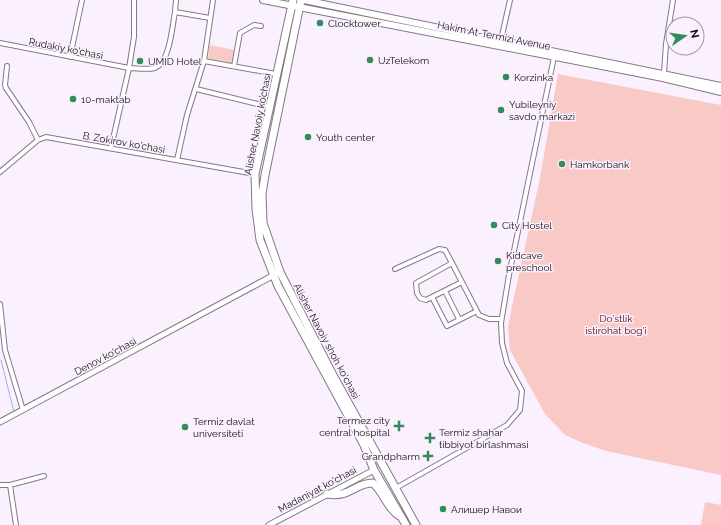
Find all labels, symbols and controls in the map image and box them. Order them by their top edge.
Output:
north arrow [665,16,705,56]
marker: Clocktower [315,18,325,28]
place label: Clocktower [328,18,381,29]
street label: Hakim At-Termizi Avenue [436,19,552,52]
text: N [687,28,702,39]
street label: Rudakiy ko'chasi [28,36,104,61]
marker: UzTelekom [365,55,375,65]
place label: UzTelekom [378,55,429,66]
marker: UMID Hotel [135,56,145,66]
place label: UMID Hotel [148,56,202,67]
street label: Alisher Navoiy ko’chasi [242,72,273,176]
marker: Korzinka [501,72,511,82]
place label: Korzinka [514,72,553,83]
marker: 10-maktab [68,94,78,104]
place label: 10-maktab [81,94,131,105]
place label: Yubileyniy savdo markazi [509,99,575,122]
marker: Yubileyniy savdo markazi [496,105,506,115]
street label: B. Zokirov ko'chasi [82,130,166,155]
marker: Youth center [303,132,313,142]
place label: Youth center [316,132,375,143]
marker: Hamkorbank [557,159,567,169]
place label: Hamkorbank [570,159,630,170]
marker: City Hostel [489,220,499,230]
place label: City Hostel [502,220,552,231]
place label: Kidcave preschool [506,250,552,273]
marker: Kidcave preschool [493,256,503,266]
street label: Alisher Navoiy shoh ko'chasi [291,282,362,401]
park label: Do'stlik istirohat bog'i [585,313,647,336]
street label: Denov ko'chasi [72,336,138,377]
place label: Termez city central hospital [319,415,391,438]
place label: Termiz davlat universiteti [193,416,255,439]
marker: Termez city central hospital [393,420,405,432]
marker: Termiz davlat universiteti [180,422,190,432]
place label: Termiz shahar tibbiyot birlashmasi [439,427,528,450]
marker: Termiz shahar tibbiyot birlashmasi [424,432,436,444]
place label: Grandpharm [362,451,420,462]
marker: Grandpharm [423,451,433,461]
street label: Madaniyat ko'chasi [276,464,358,515]
marker: Алишер Навои [438,504,448,514]
place label: Алишер Навои [451,504,522,515]

